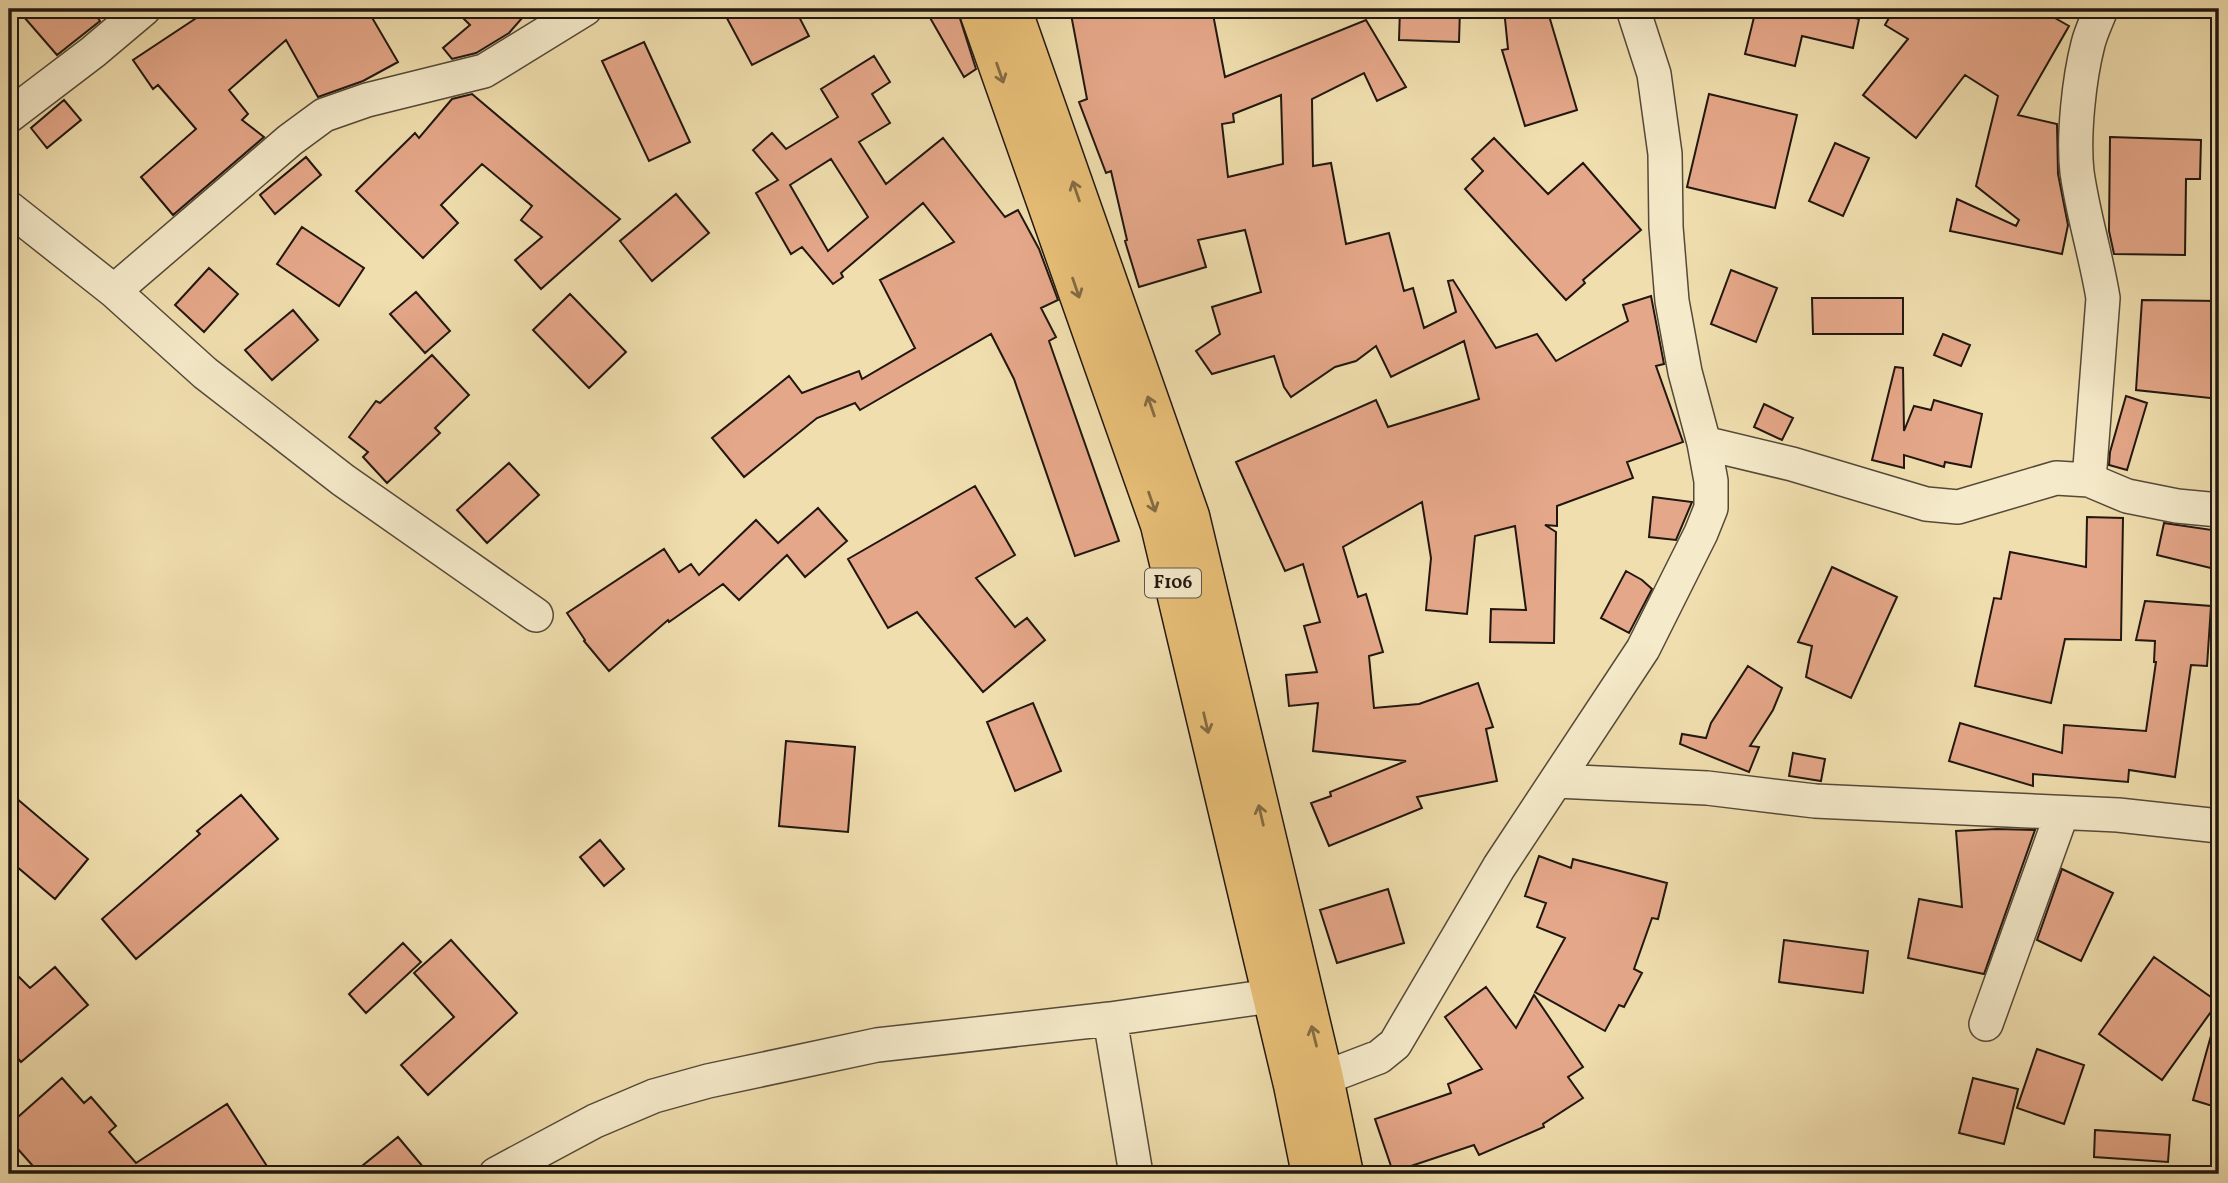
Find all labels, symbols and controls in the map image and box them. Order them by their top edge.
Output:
one-way arrow [995,62,1007,84]
one-way arrow [1069,181,1081,203]
one-way arrow [1071,276,1083,298]
one-way arrow [1144,395,1157,417]
one-way arrow [1147,491,1159,513]
road number: F106 [1145,568,1201,598]
one-way arrow [1200,711,1213,734]
one-way arrow [1253,804,1267,827]
one-way arrow [1307,1025,1320,1048]

